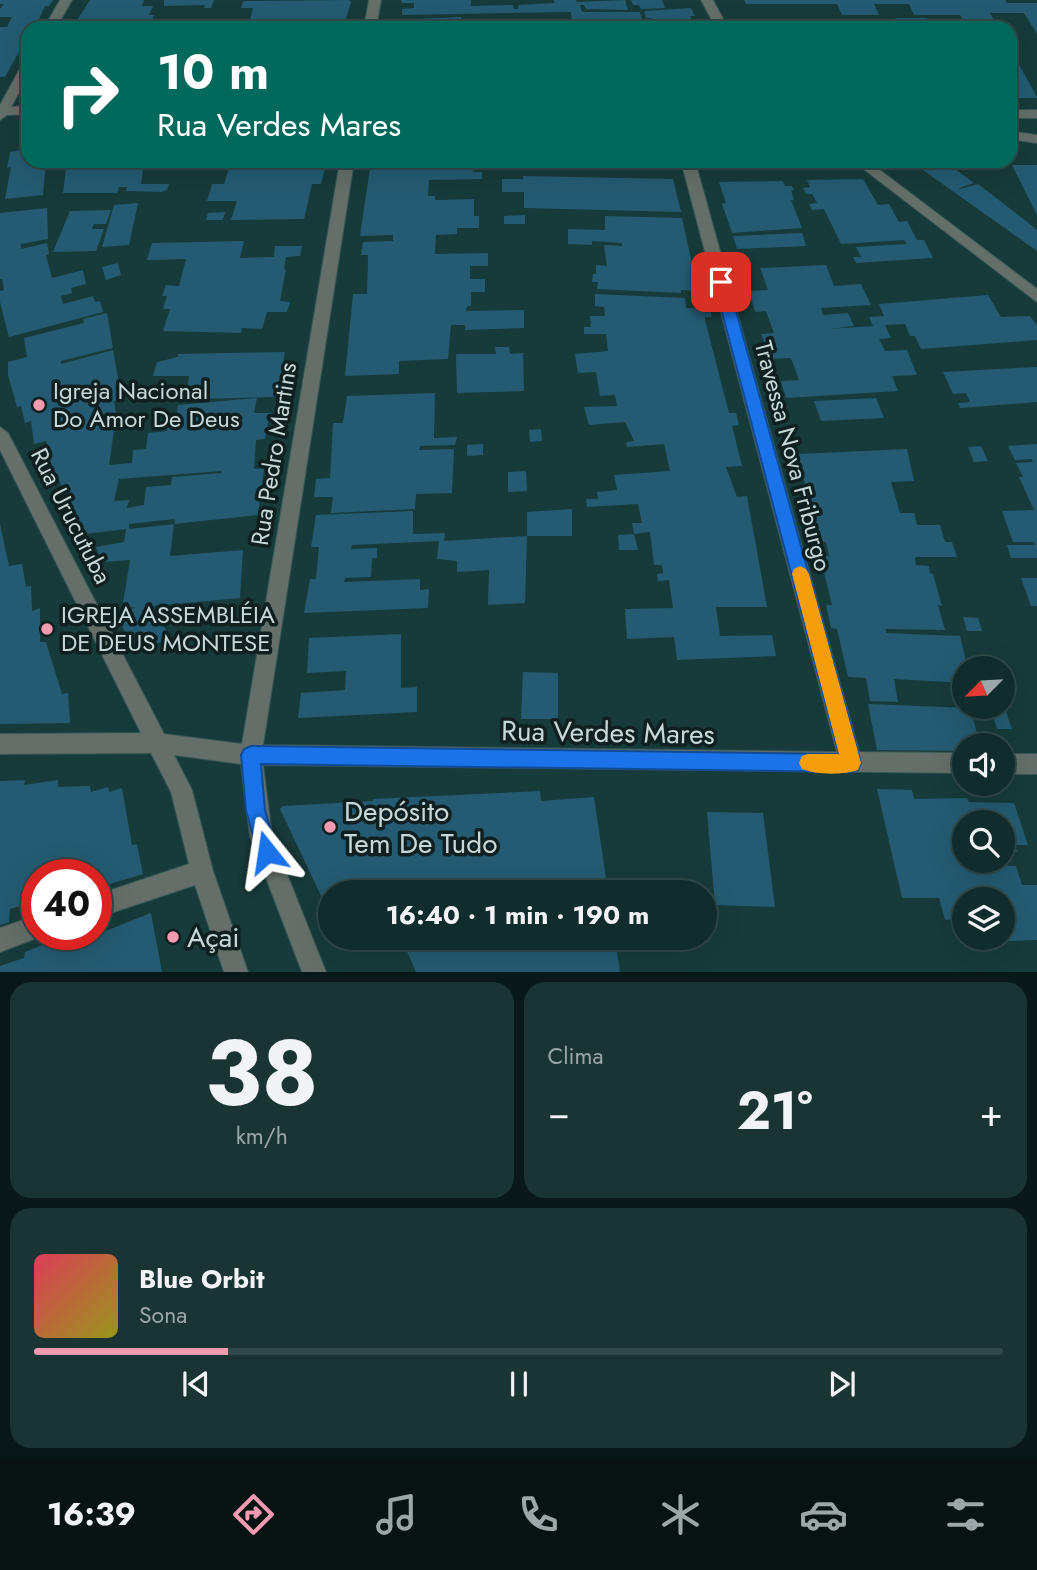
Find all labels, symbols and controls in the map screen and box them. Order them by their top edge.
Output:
text: 10 m [157,37,269,107]
icon: right [42,49,133,140]
text: Rua Verdes Mares [157,102,401,148]
pin [691,252,751,312]
icon: arrive [702,263,740,301]
street label: Travessa Nova Friburgo [746,337,841,575]
street label: Rua Pedro Martins [242,360,305,548]
place label: Igreja Nacional Do Amor De Deus [53,373,240,436]
marker: Igreja Nacional Do Amor De Deus [31,397,47,413]
street label: Rua Urucutuba [22,442,121,590]
place label: IGREJA ASSEMBLÉIA DE DEUS MONTESE [61,597,275,660]
marker: IGREJA ASSEMBLÉIA DE DEUS MONTESE [39,621,55,637]
north arrow [952,656,1015,719]
map controls [952,656,1015,950]
street label: Rua Verdes Mares [501,710,715,755]
button: sound [952,733,1015,796]
place label: Depósito Tem De Tudo [344,791,497,864]
button: search [952,810,1015,873]
position arrow [230,815,304,889]
marker: Depósito Tem De Tudo [322,819,338,835]
speed limit sign: 40 [21,859,112,950]
button: layers [952,887,1015,950]
text: 16:40 · 1 min · 190 m [386,896,649,934]
place label: Açai [187,917,240,958]
marker: Açai [165,929,181,945]
text: 38 [205,1008,319,1139]
text: Clima [548,1039,604,1073]
text: 21° [737,1073,813,1149]
text: − [548,1085,570,1140]
text: + [980,1085,1003,1140]
text: km/h [236,1119,288,1153]
text: Blue Orbit [139,1260,264,1298]
text: Sona [139,1298,187,1332]
icon: previous [177,1365,215,1403]
icon: pause [500,1365,538,1403]
icon: next [823,1365,861,1403]
icon: directions [229,1490,278,1539]
icon: music [372,1490,421,1539]
icon: phone [514,1490,563,1539]
icon: climate [656,1490,705,1539]
icon: car [799,1490,848,1539]
icon: filters [941,1490,990,1539]
text: 16:39 [47,1491,136,1537]

